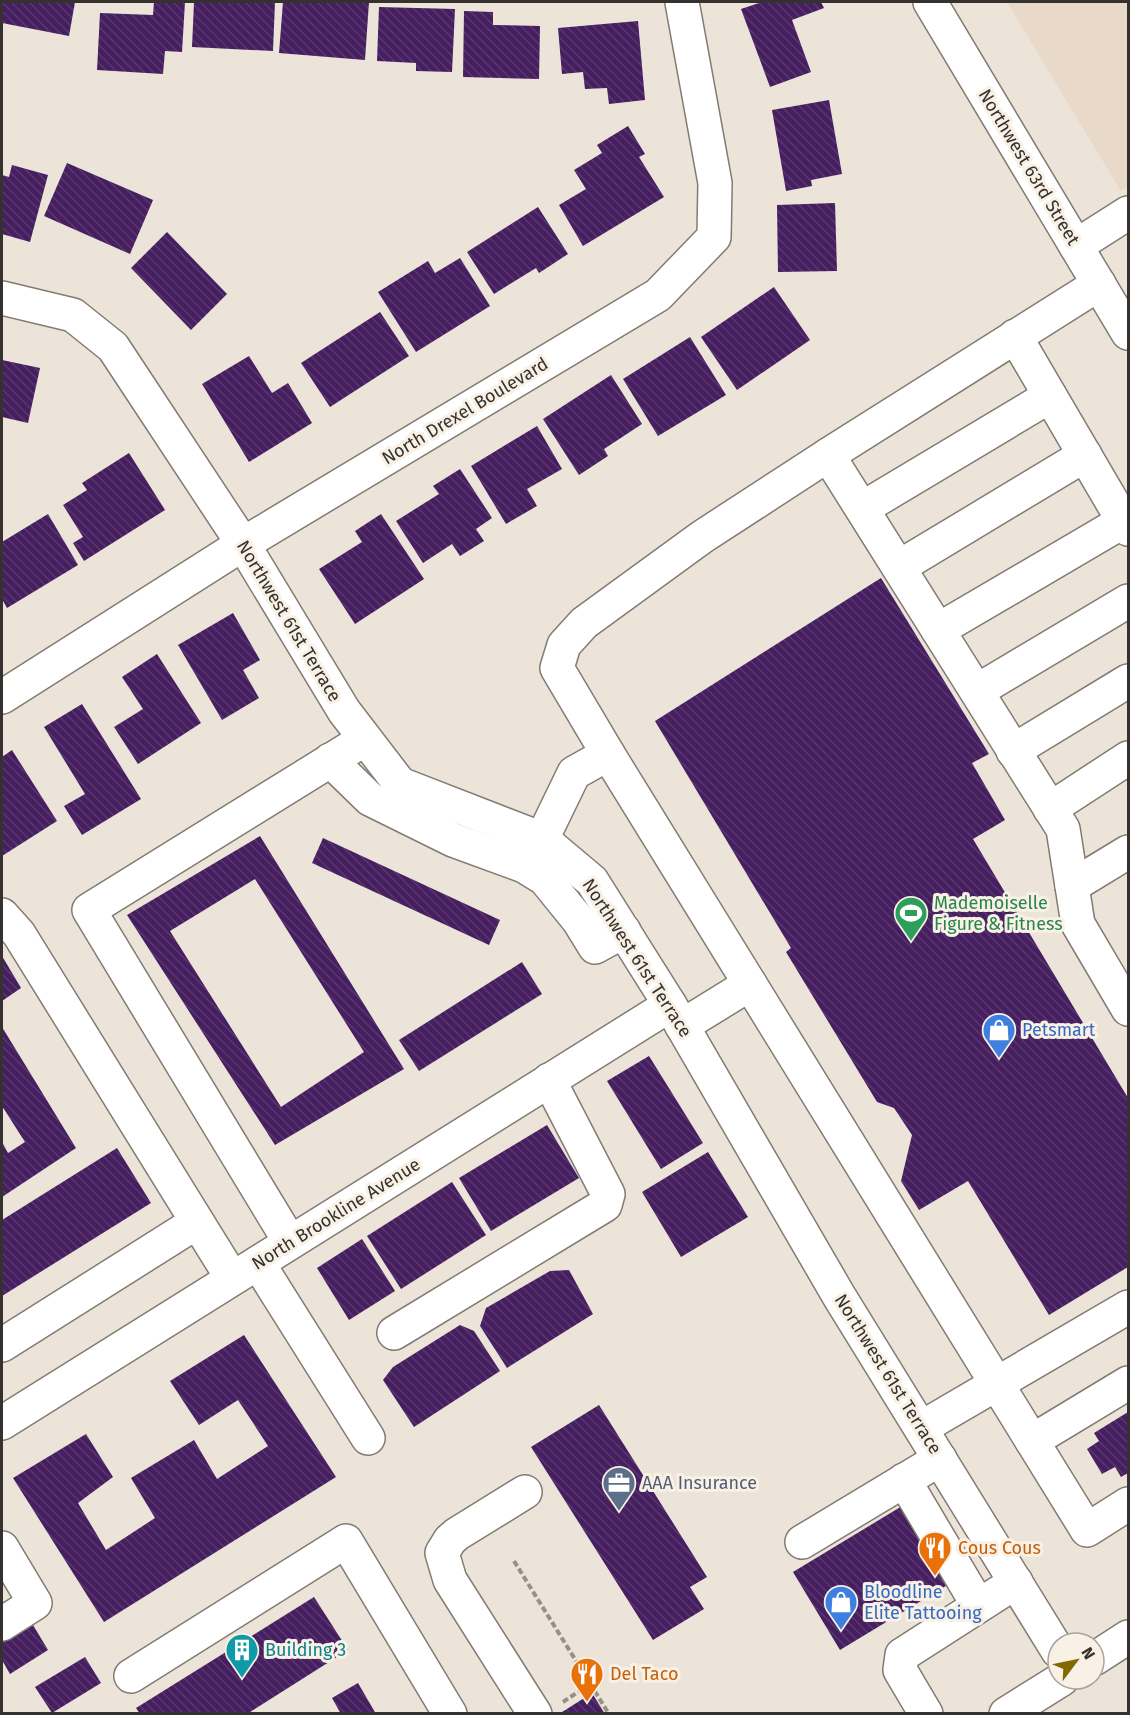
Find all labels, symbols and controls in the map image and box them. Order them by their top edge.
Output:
street label: Northwest 63rd Street [974,85,1085,250]
street label: North Drexel Boulevard [378,353,552,469]
street label: Northwest 61st Terrace [232,536,346,706]
street label: Northwest 61st Terrace [578,875,696,1041]
place label: Mademoiselle Figure & Fitness [934,892,1063,935]
sports icon: Mademoiselle Figure & Fitness [893,895,929,942]
shop icon: Petsmart [981,1012,1017,1059]
place label: Petsmart [1022,1019,1096,1041]
street label: North Brookline Avenue [248,1153,424,1275]
street label: Northwest 61st Terrace [830,1290,946,1458]
office icon: AAA Insurance [601,1465,637,1512]
place label: AAA Insurance [642,1472,757,1494]
restaurant icon: Cous Cous [917,1530,953,1577]
place label: Cous Cous [958,1537,1041,1559]
place label: Bloodline Elite Tattooing [864,1581,982,1624]
shop icon: Bloodline Elite Tattooing [823,1584,859,1631]
north arrow [1046,1631,1106,1691]
building icon: Building 3 [224,1632,260,1679]
place label: Building 3 [265,1639,346,1661]
text: N [1077,1644,1099,1663]
restaurant icon: Del Taco [569,1656,605,1703]
place label: Del Taco [610,1663,678,1685]

